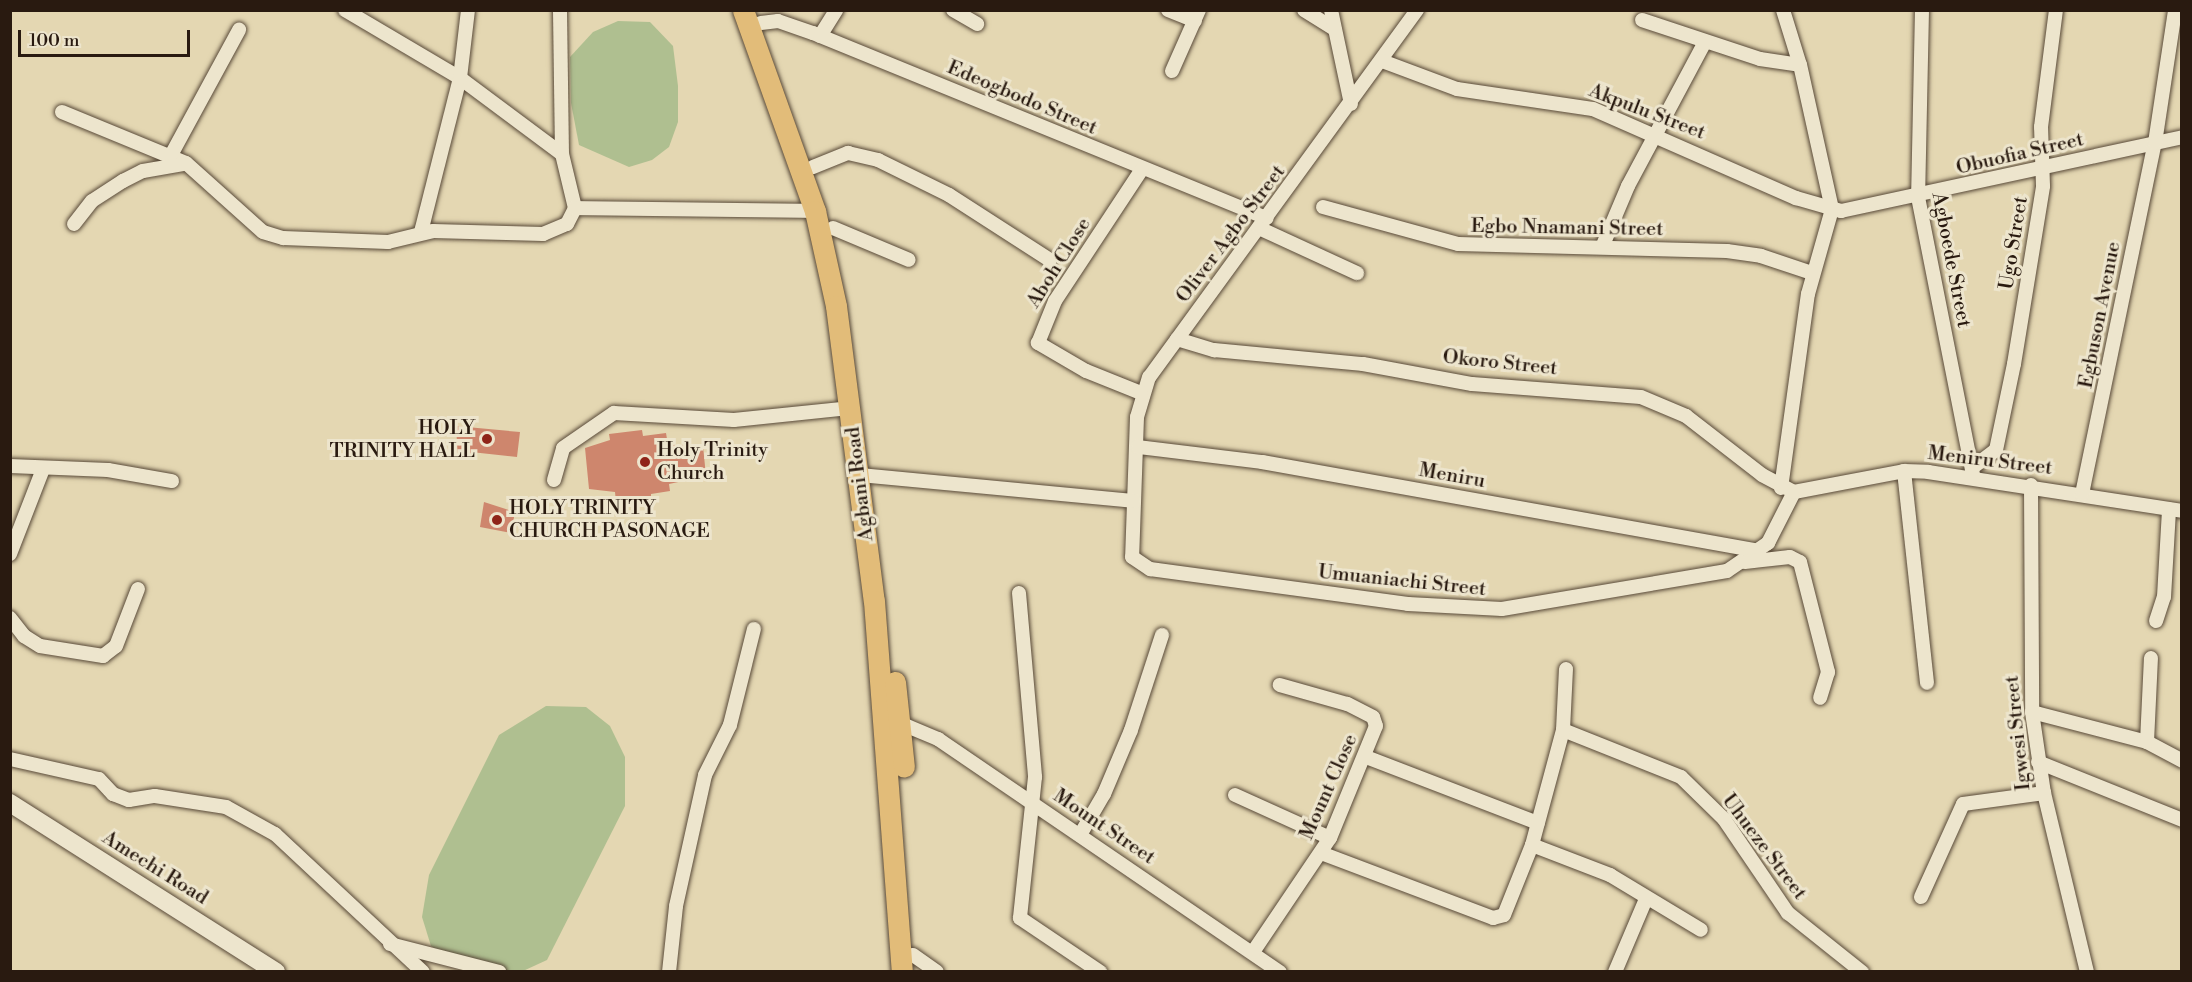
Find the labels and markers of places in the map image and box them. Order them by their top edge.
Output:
place label: HOLY TRINITY HALL [329,416,475,463]
marker: HOLY TRINITY HALL [480,432,494,446]
place label: Holy Trinity Church [657,438,768,485]
marker: Holy Trinity Church [638,455,652,469]
place label: HOLY TRINITY CHURCH PASONAGE [509,496,710,543]
marker: HOLY TRINITY CHURCH PASONAGE [490,513,504,527]

